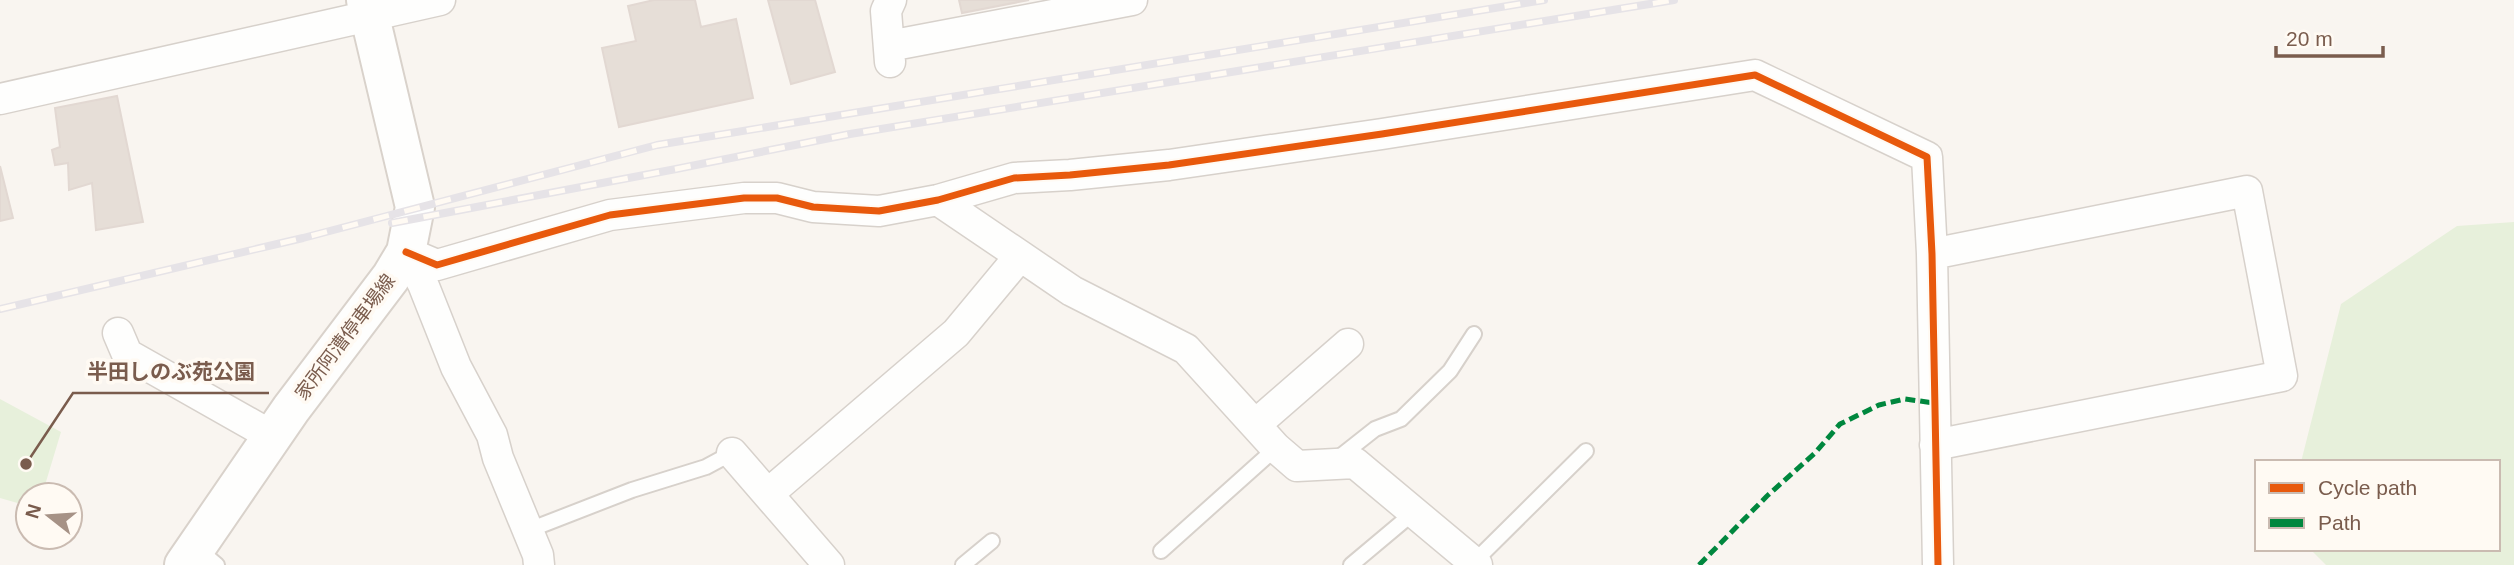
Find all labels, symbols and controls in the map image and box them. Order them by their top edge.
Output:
scale bar [2276,14,2383,58]
text: 20 m [2286,27,2333,50]
street label: 家所阿漕停車場線 [291,270,399,404]
callout: 半田しのぶ苑公園 [73,351,269,393]
text: 半田しのぶ苑公園 [87,360,255,383]
legend [2255,460,2500,551]
text: Cycle path [2318,476,2417,499]
north arrow [14,481,84,551]
text: N [21,502,45,521]
text: Path [2318,511,2361,534]

